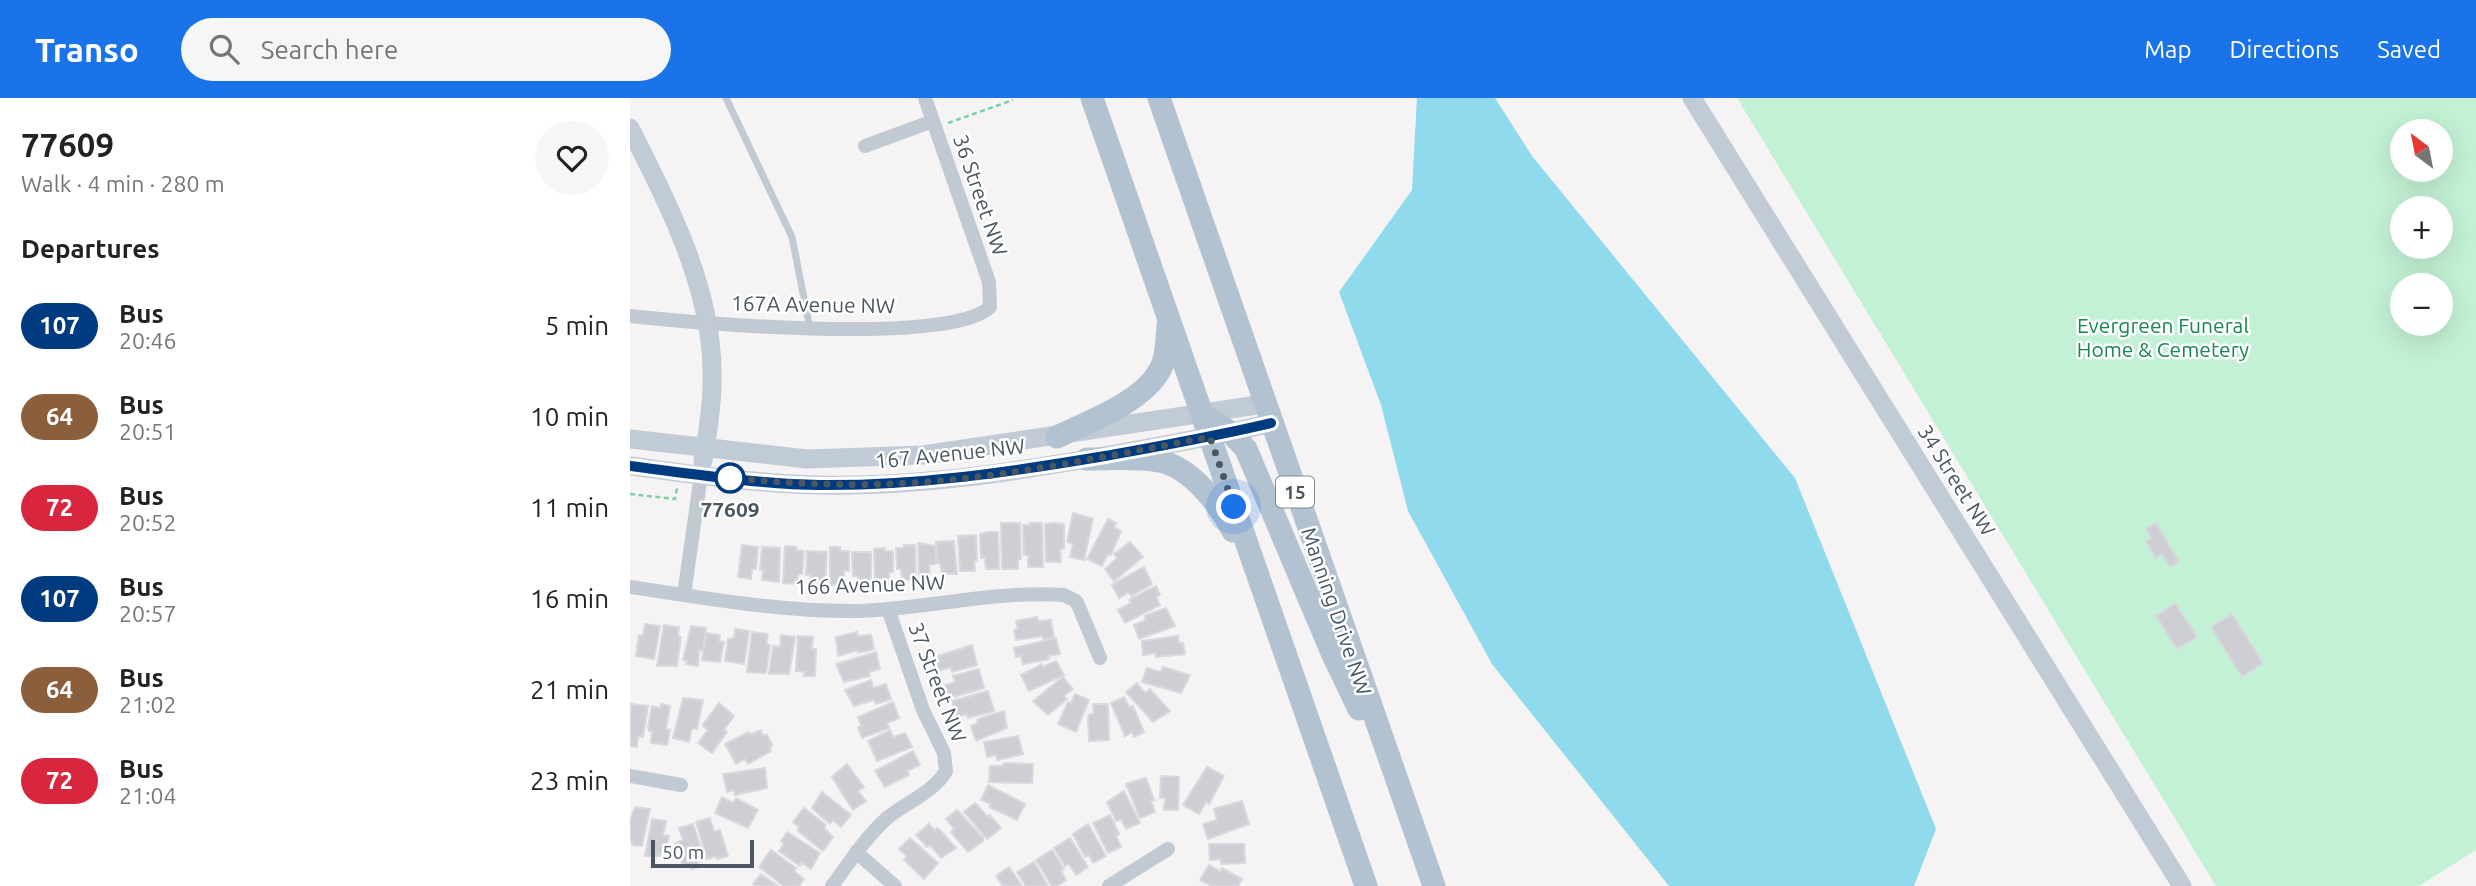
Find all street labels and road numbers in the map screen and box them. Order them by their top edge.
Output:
street label: 36 Street NW [949,131,1013,259]
street label: 167A Avenue NW [731,291,895,317]
street label: 34 Street NW [1913,420,2001,540]
street label: 167 Avenue NW [874,433,1026,473]
road number: 15 [1276,476,1314,508]
street label: Manning Drive NW [1297,524,1377,698]
street label: 166 Avenue NW [794,569,946,599]
street label: 37 Street NW [904,619,972,745]

